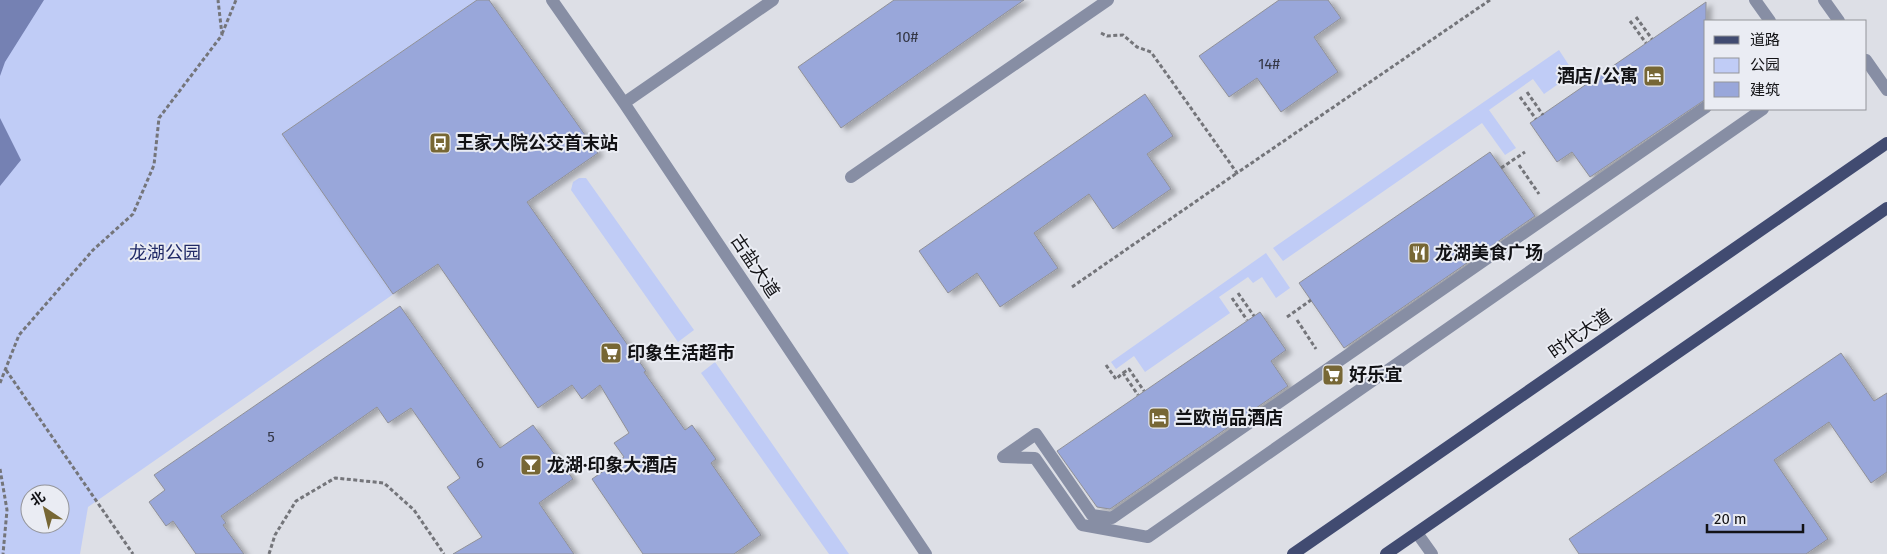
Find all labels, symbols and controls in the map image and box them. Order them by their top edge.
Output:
legend [1704,20,1867,110]
house number: 10# [896,28,919,46]
text: 道路 [1750,31,1780,49]
house number: 14# [1258,55,1280,73]
text: 公园 [1750,56,1780,74]
hotel icon: 酒店/公寓 [1642,64,1666,88]
place label: 酒店/公寓 [1557,65,1638,87]
text: 建筑 [1750,81,1780,99]
bus stop icon: 王家大院公交首末站 [428,131,452,155]
place label: 王家大院公交首末站 [456,132,618,154]
street label: 古盐大道 [726,230,784,302]
restaurant icon: 龙湖美食广场 [1407,241,1431,265]
park label: 龙湖公园 [129,242,201,264]
place label: 龙湖美食广场 [1435,242,1543,264]
street label: 时代大道 [1544,304,1616,364]
supermarket icon: 印象生活超市 [599,341,623,365]
place label: 印象生活超市 [627,342,735,364]
supermarket icon: 好乐宜 [1321,363,1345,387]
place label: 好乐宜 [1349,364,1403,386]
hotel icon: 兰欧尚品酒店 [1147,406,1171,430]
place label: 兰欧尚品酒店 [1175,407,1283,429]
house number: 5 [267,428,275,446]
bar icon: 龙湖·印象大酒店 [519,453,543,477]
house number: 6 [476,454,484,472]
place label: 龙湖·印象大酒店 [547,454,677,476]
north arrow [20,484,70,534]
text: 北 [27,488,48,510]
scale bar [1707,502,1803,534]
text: 20 m [1714,510,1747,528]

